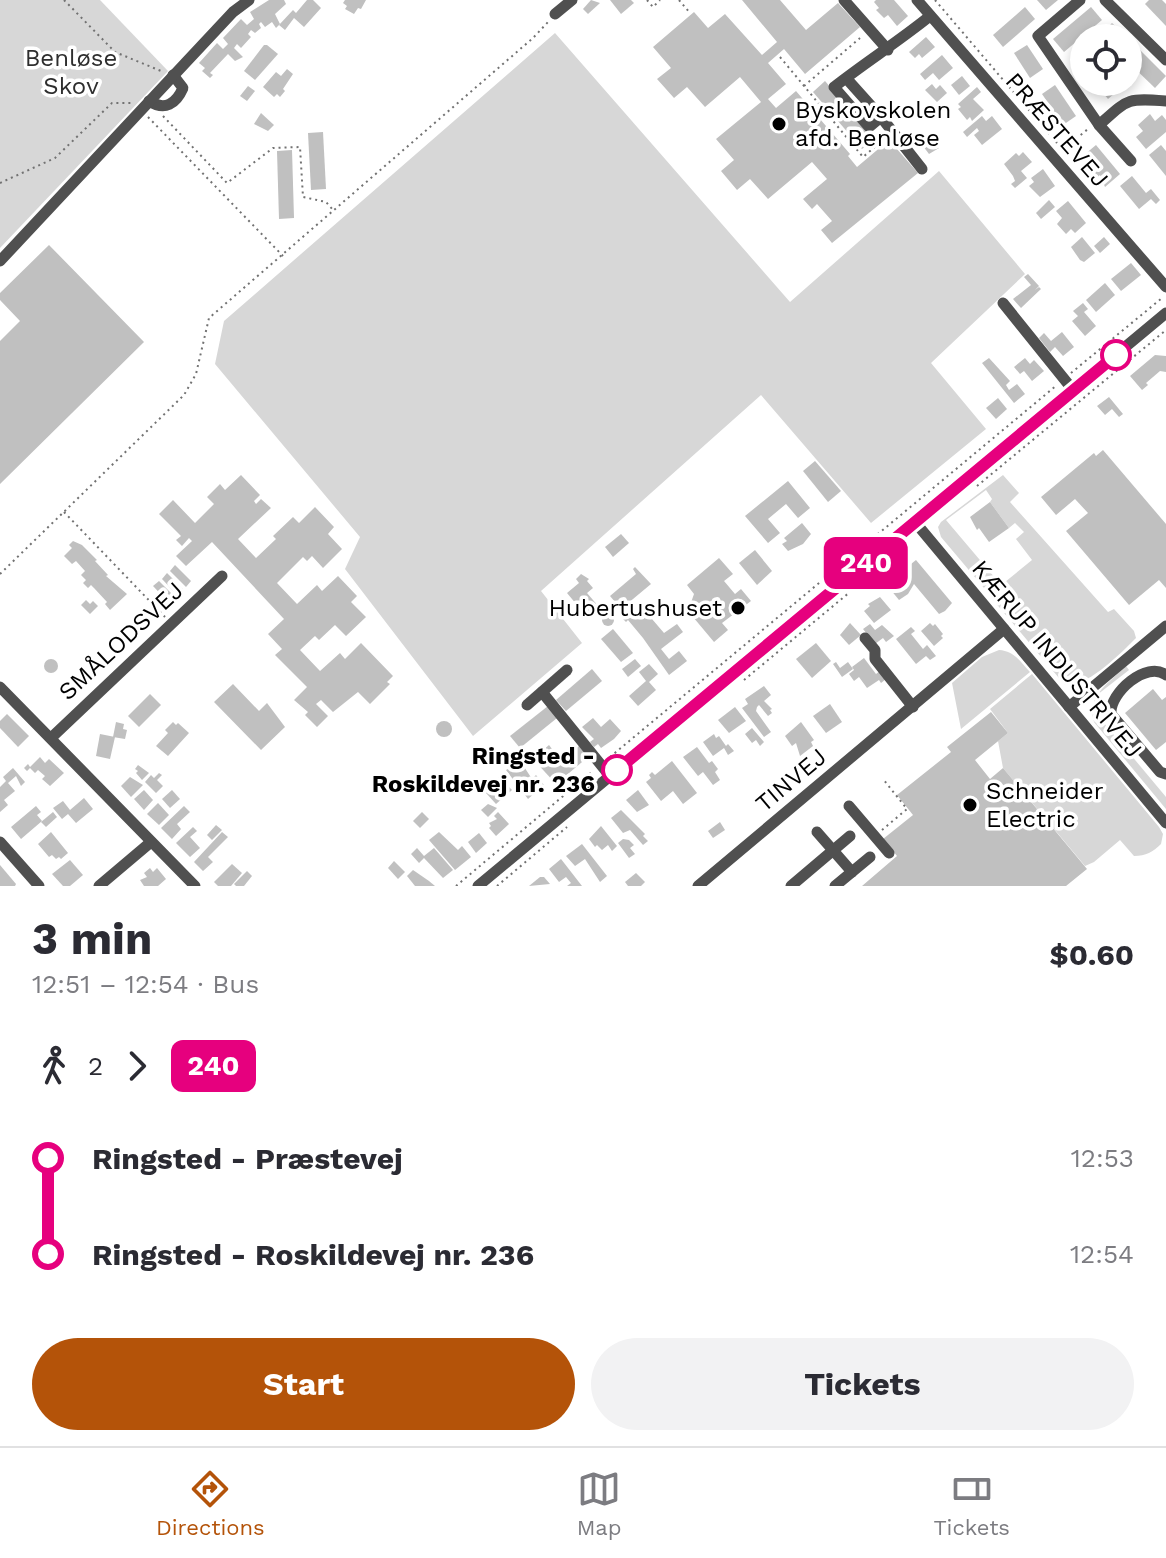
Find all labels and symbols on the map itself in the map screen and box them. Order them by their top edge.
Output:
park label: Benløse Skov [25,44,117,100]
street label: PRÆSTEVEJ [1000,67,1114,193]
place label: Byskovskolen afd. Benløse [795,96,951,152]
marker: Byskovskolen afd. Benløse [770,115,788,133]
unlabelled marker [1101,340,1131,370]
line badge: 240 [820,537,912,589]
street label: KÆRUP INDUSTRIVEJ [966,555,1148,763]
street label: SMÅLODSVEJ [53,576,189,706]
place label: Hubertushuset [548,594,722,622]
marker: Hubertushuset [729,599,747,617]
place label: Ringsted - Roskildevej nr. 236 [372,742,595,798]
street label: TINVEJ [750,742,832,818]
marker: Ringsted - Roskildevej nr. 236 [602,755,632,785]
place label: Schneider Electric [986,777,1104,833]
marker: Schneider Electric [961,796,979,814]

